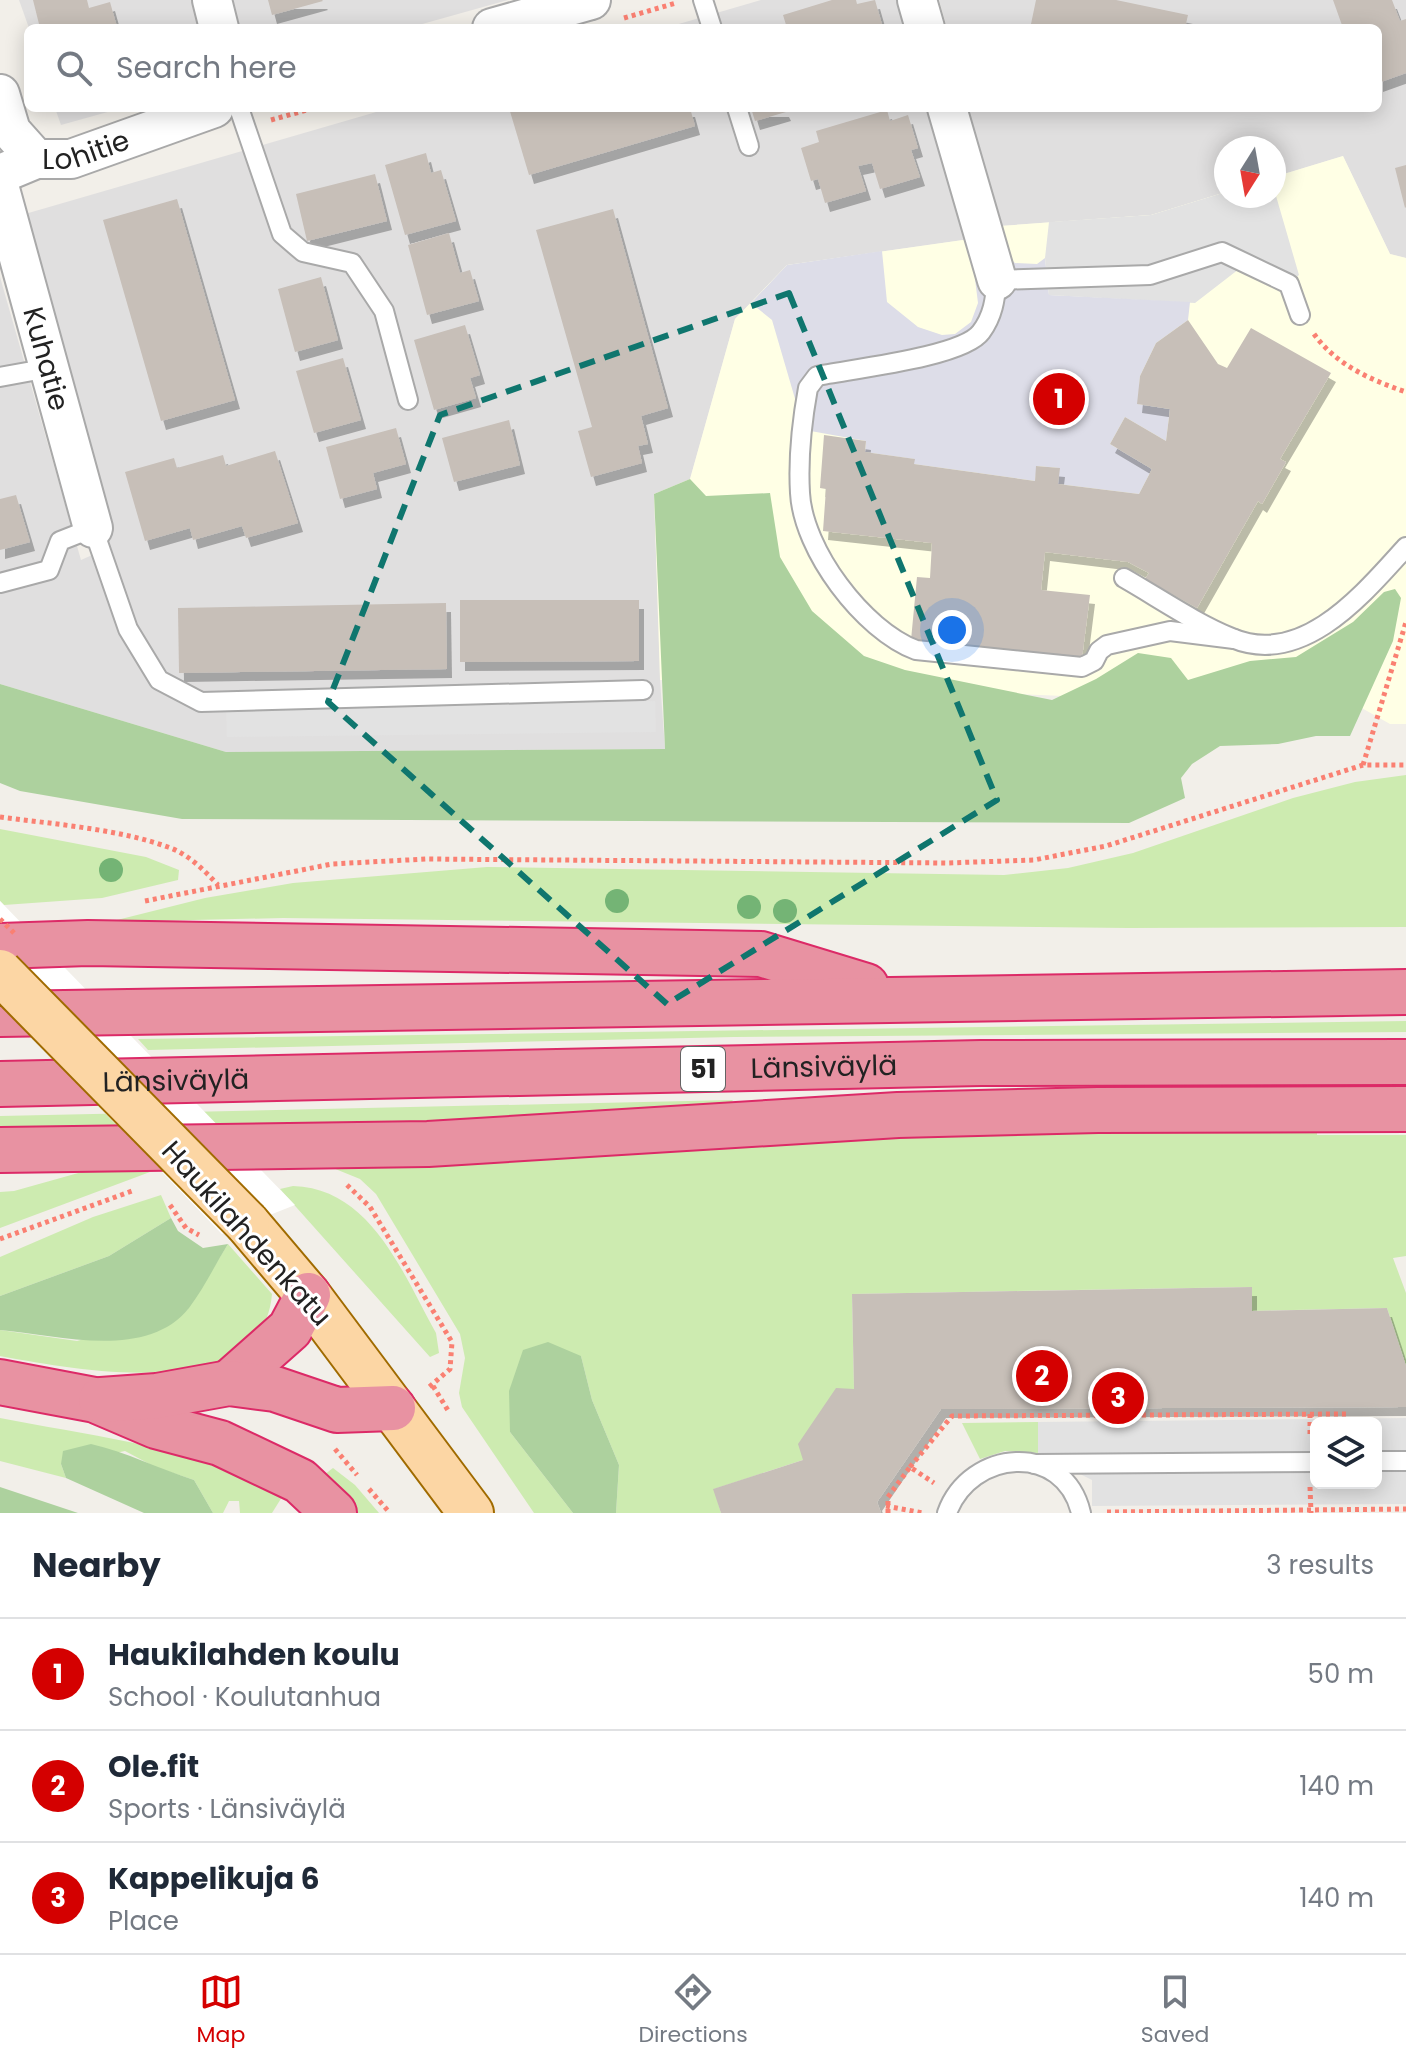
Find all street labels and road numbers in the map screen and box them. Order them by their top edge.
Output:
street label: Lohitie [42,121,135,179]
street label: Kuhatie [13,303,79,415]
street label: Länsiväylä [750,1046,898,1088]
road number: 51 [681,1047,725,1091]
street label: Länsiväylä [102,1060,250,1102]
street label: Haukilahdenkatu [153,1132,340,1334]

